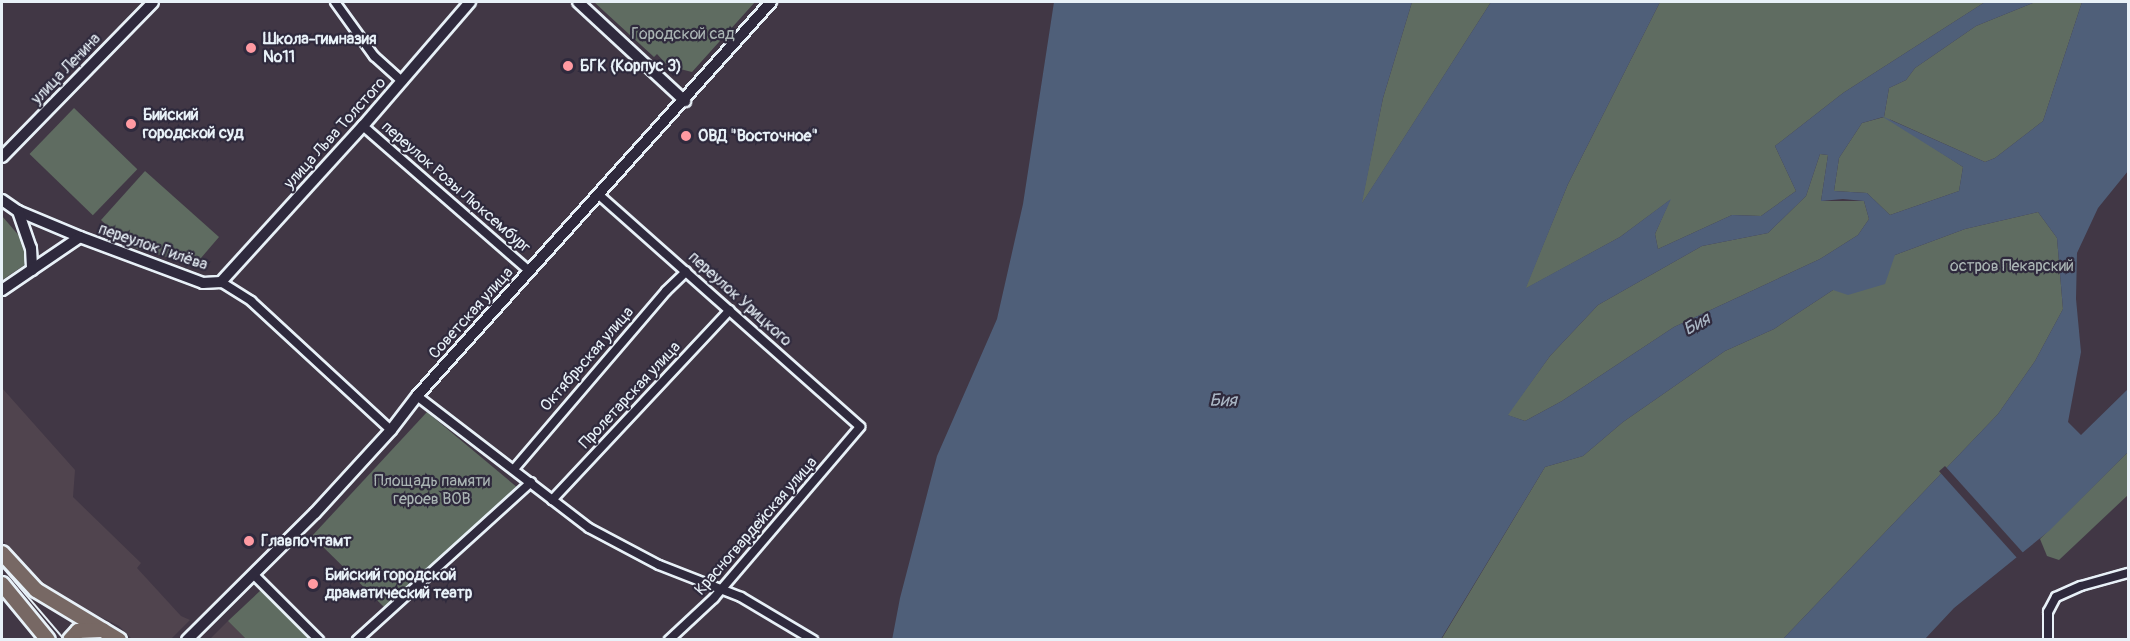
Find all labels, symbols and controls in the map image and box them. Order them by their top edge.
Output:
park label: Городской сад [631,24,735,44]
street label: улица Ленина [27,29,105,109]
place label: Школа-гимназия №11 [263,29,377,67]
marker: Школа-гимназия №11 [244,41,258,55]
place label: БГК (Корпус 3) [580,56,682,76]
marker: БГК (Корпус 3) [561,59,575,73]
street label: улица Льва Толстого [280,73,390,193]
place label: Бийский городской суд [143,105,243,143]
marker: Бийский городской суд [124,117,138,131]
street label: переулок Розы Люксембург [378,117,534,257]
place label: ОВД "Восточное" [698,126,818,146]
marker: ОВД "Восточное" [679,129,693,143]
street label: переулок Гилёва [96,219,210,275]
street label: переулок Урицкого [684,248,796,350]
park label: остров Пекарский [1950,256,2074,276]
street label: Советская улица [425,263,517,363]
street label: Октябрьская улица [536,303,638,415]
water label: Бия [1680,309,1714,341]
street label: Пролетарская улица [575,337,685,453]
water label: Бия [1209,390,1237,412]
street label: Красногвардейская улица [691,453,821,599]
park label: Площадь памяти героев ВОВ [374,471,490,509]
place label: Главпочтамт [261,531,351,551]
marker: Главпочтамт [242,534,256,548]
place label: Бийский городской драматический театр [325,565,472,603]
marker: Бийский городской драматический театр [306,577,320,591]

